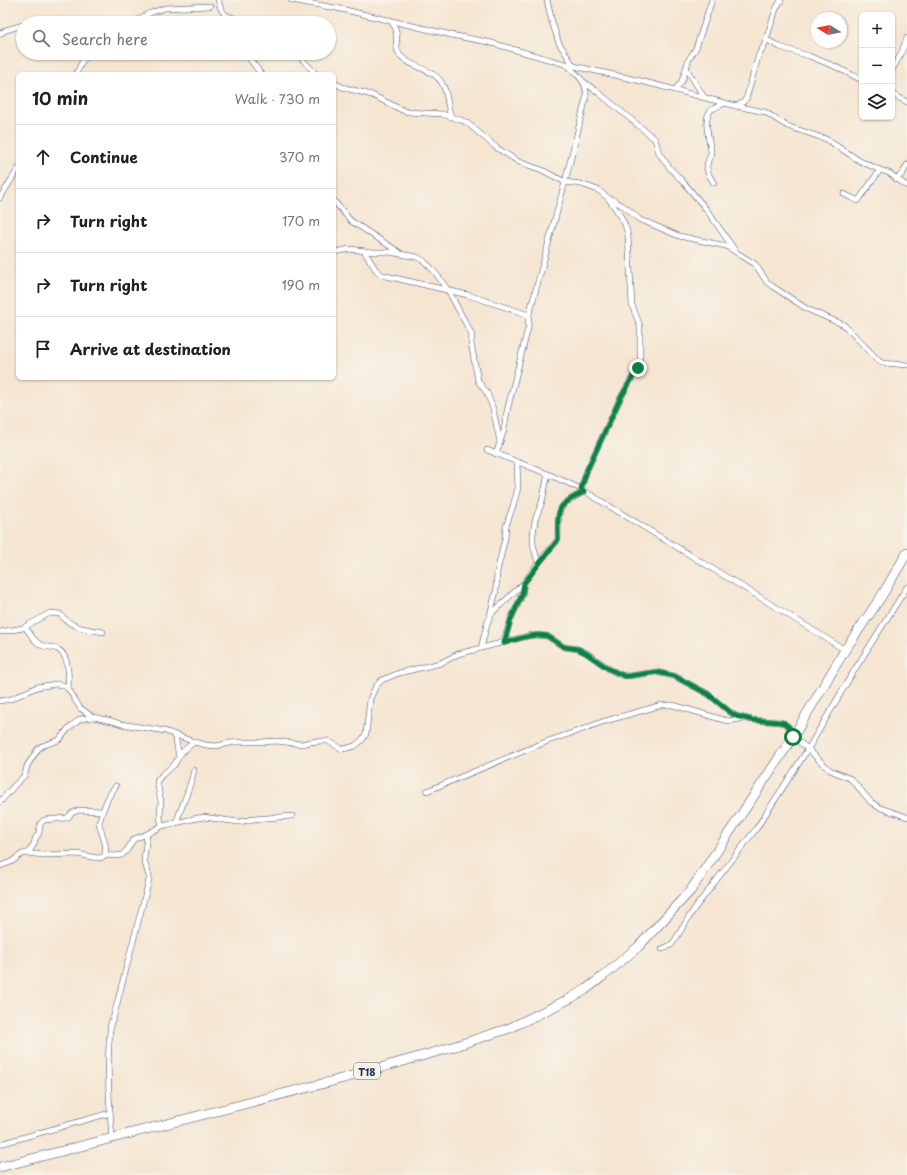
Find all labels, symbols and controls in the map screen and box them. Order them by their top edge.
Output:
north arrow [811,12,847,48]
map controls [859,12,895,120]
button: + [859,12,895,48]
search box [16,16,336,60]
icon: search [30,27,52,49]
text: Search here [62,27,148,50]
button: − [859,48,895,84]
button: layers [859,84,895,120]
text: 10 min [32,85,88,111]
text: Walk · 730 m [235,89,320,108]
text: Continue [70,145,138,168]
icon: ahead [32,146,54,168]
text: 370 m [279,147,320,166]
text: Turn right [70,209,147,232]
icon: right [32,210,54,232]
text: 170 m [282,211,320,230]
text: Turn right [70,273,147,296]
icon: right [32,274,54,296]
text: 190 m [281,275,320,294]
text: Arrive at destination [70,337,231,360]
icon: arrive [32,338,54,360]
route end [629,359,647,377]
route start [784,728,802,746]
road number: T18 [354,1063,380,1079]

